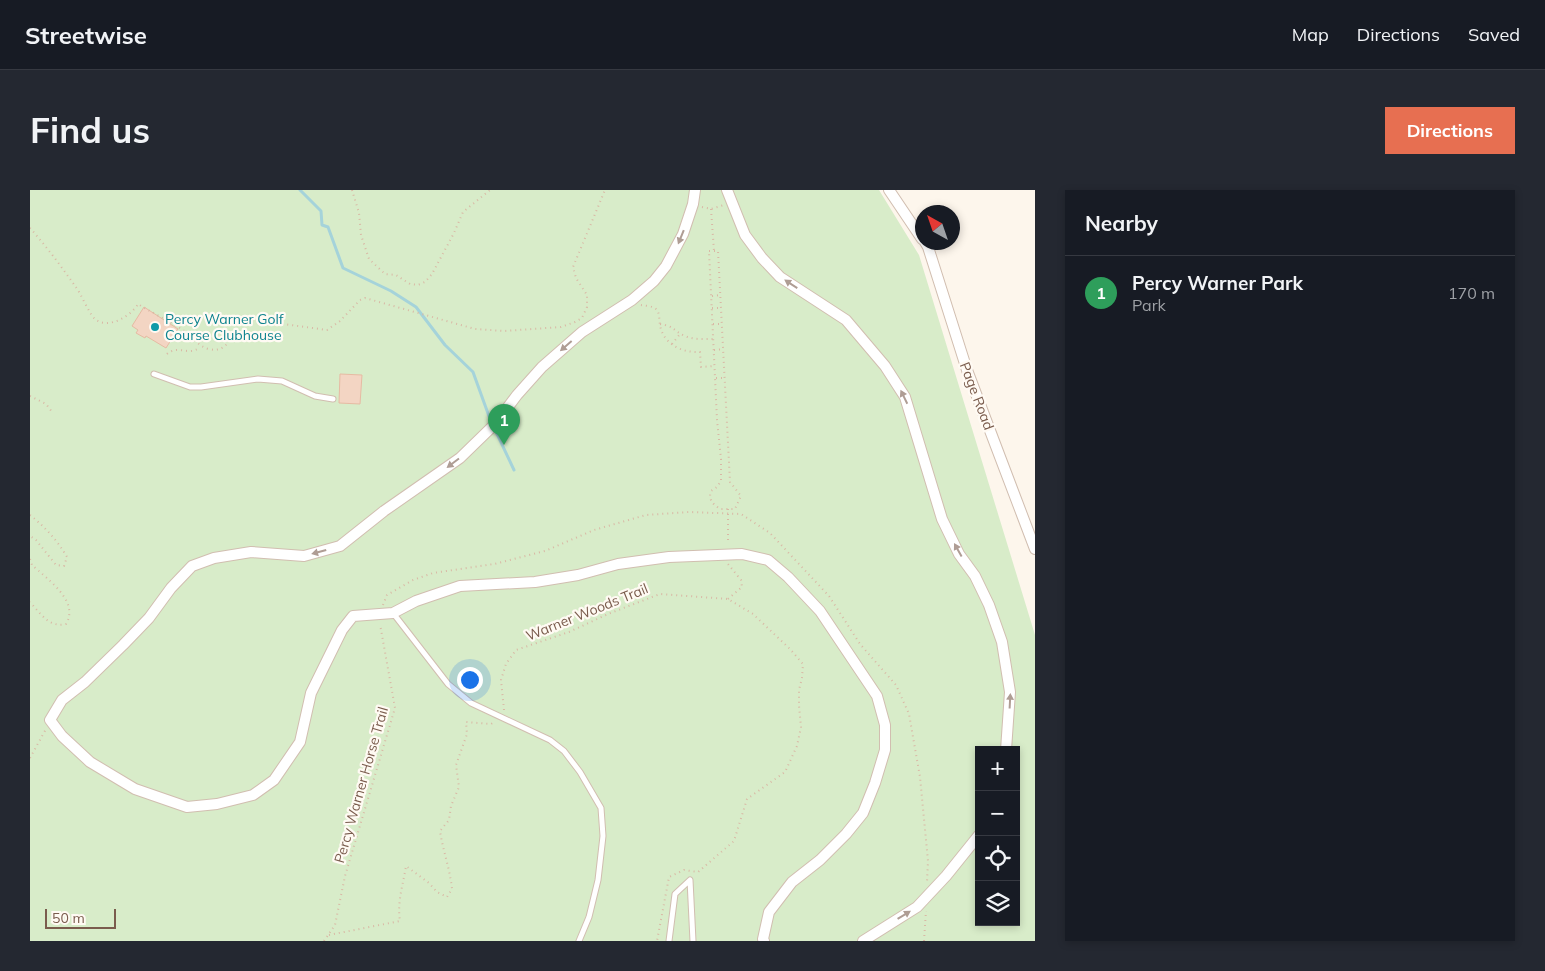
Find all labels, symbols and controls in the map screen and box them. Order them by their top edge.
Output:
text: Streetwise [25,20,147,50]
text: Map [1292,23,1329,46]
text: Directions [1357,23,1440,46]
text: Saved [1468,23,1520,46]
button: Directions [1385,107,1515,154]
text: Find us [30,108,150,152]
north arrow [915,205,960,250]
text: Nearby [1085,210,1158,236]
one-way arrow [677,230,685,244]
text: Percy Warner Park [1132,271,1303,295]
one-way arrow [784,279,798,289]
text: 1 [1096,283,1106,303]
text: 170 m [1448,283,1495,303]
text: Park [1132,295,1166,315]
place label: Percy Warner Golf Course Clubhouse [165,310,284,344]
marker: Percy Warner Golf Course Clubhouse [149,321,161,333]
one-way arrow [559,341,572,352]
street label: Page Road [956,360,998,432]
one-way arrow [900,390,908,405]
pin: 1 [488,404,520,445]
one-way arrow [446,458,460,468]
one-way arrow [954,543,962,557]
one-way arrow [312,548,327,556]
street label: Warner Woods Trail [523,579,651,645]
your location [457,667,483,693]
one-way arrow [1006,693,1014,709]
street label: Percy Warner Horse Trail [330,705,392,865]
map controls [975,746,1020,926]
button: + [975,746,1020,791]
button: − [975,791,1020,836]
button: locate [975,836,1020,881]
button: layers [975,881,1020,926]
scale bar [45,906,116,929]
text: 50 m [52,909,85,927]
one-way arrow [898,910,911,919]

